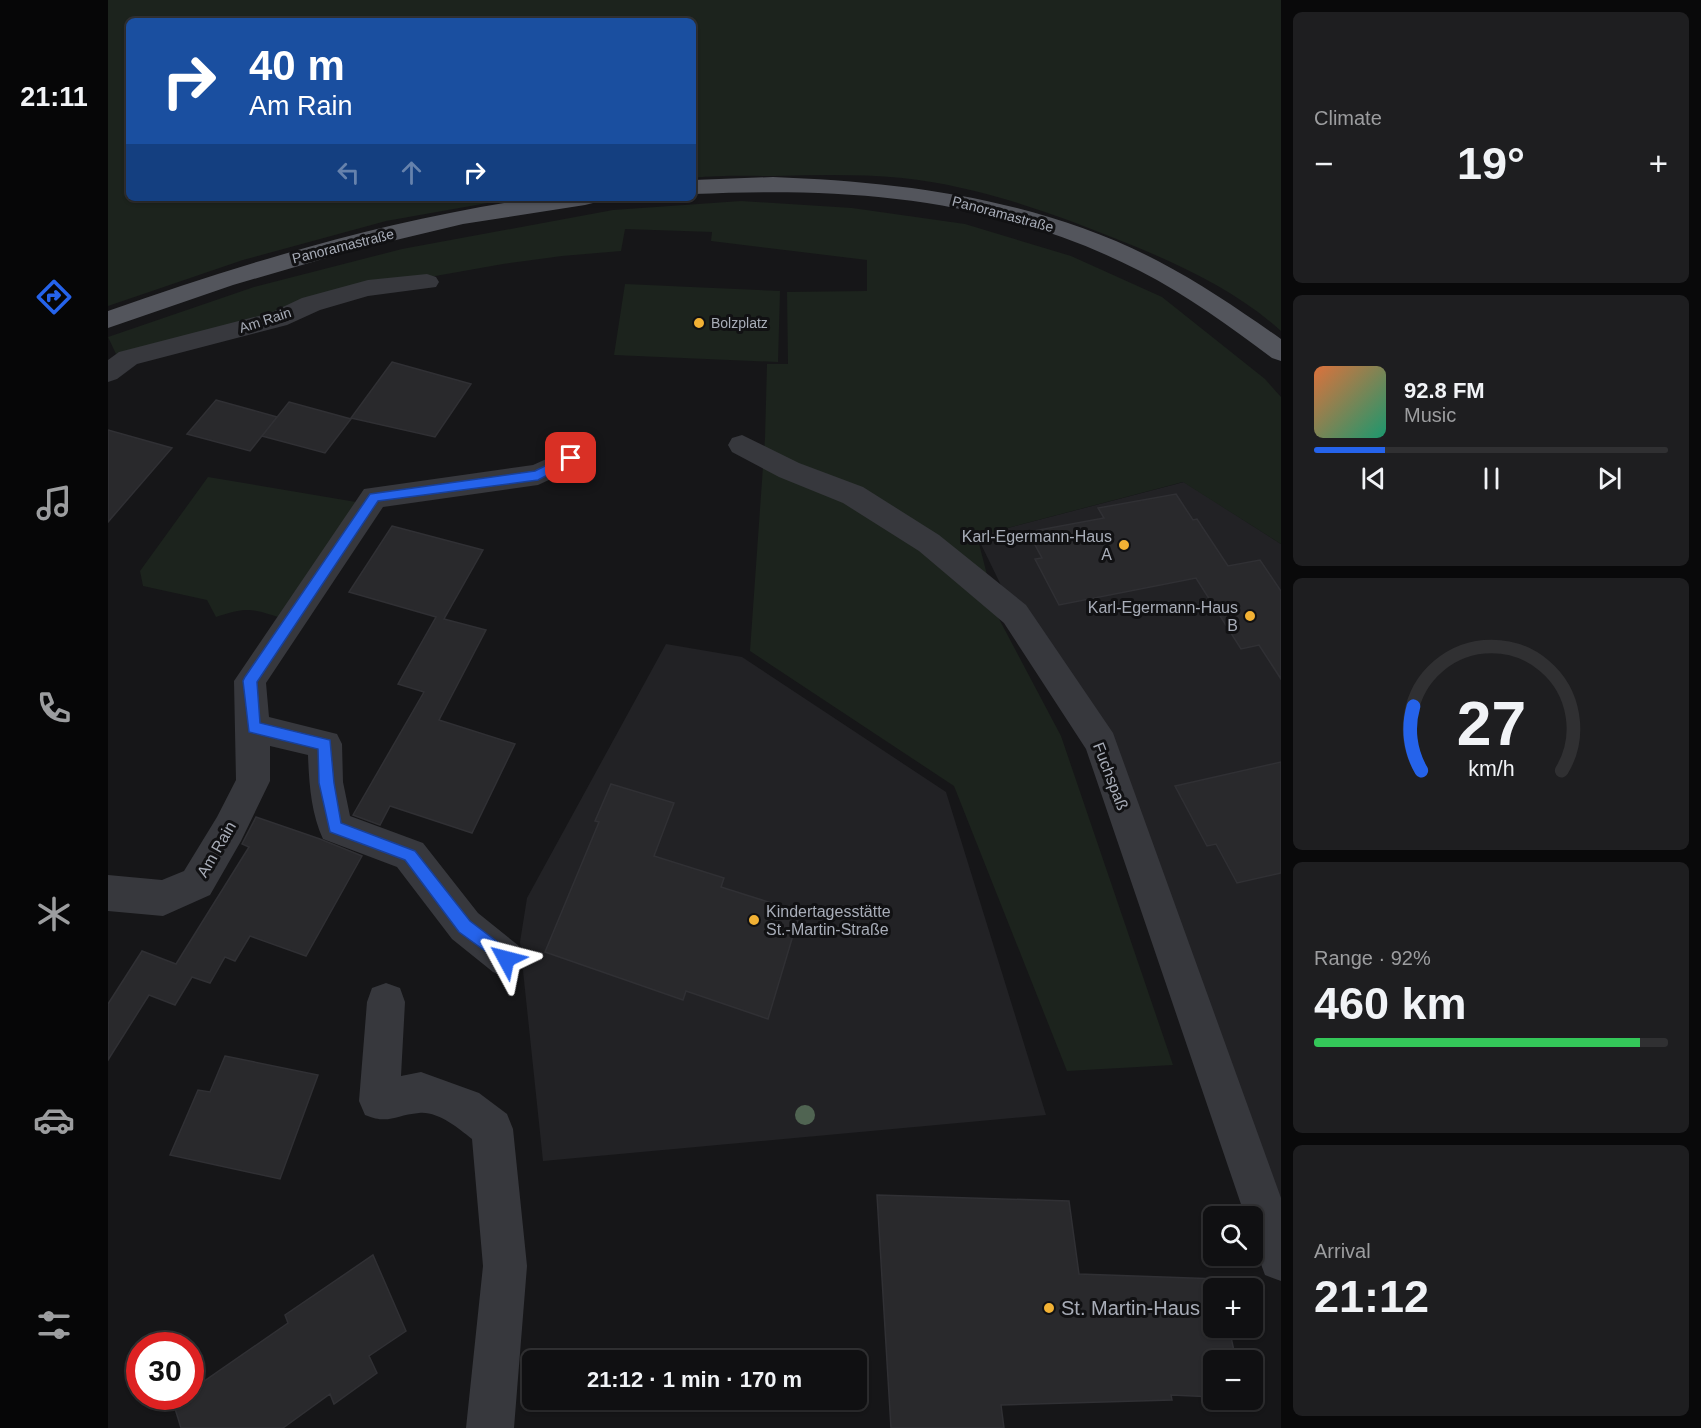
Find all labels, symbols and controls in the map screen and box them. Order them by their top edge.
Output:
icon: right [150,42,228,120]
text: 40 m [249,42,345,89]
text: 21:11 [20,82,88,112]
text: Am Rain [249,91,353,121]
text: Climate [1314,107,1382,129]
text: 19° [1457,138,1525,189]
text: − [1314,145,1333,182]
text: + [1649,145,1668,182]
icon: left [332,156,365,189]
icon: ahead [395,156,428,189]
icon: right [458,156,491,189]
street label: Panoramastraße [951,193,1056,235]
street label: Panoramastraße [290,226,396,266]
icon: directions [33,276,75,318]
street label: Am Rain [237,304,293,336]
place label: Bolzplatz [711,315,768,331]
marker: Bolzplatz [692,316,706,330]
text: 92.8 FM [1404,378,1485,403]
text: Music [1404,404,1456,426]
pin [545,432,596,483]
icon: arrive [554,441,587,474]
icon: previous [1357,462,1390,495]
icon: pause [1475,462,1508,495]
icon: next [1593,462,1626,495]
icon: music [33,482,75,524]
place label: Karl-Egermann-Haus A [962,528,1112,563]
marker: Karl-Egermann-Haus A [1117,538,1131,552]
place label: Karl-Egermann-Haus B [1088,599,1238,634]
marker: Karl-Egermann-Haus B [1243,609,1257,623]
icon: phone [33,687,75,729]
text: 27 [1456,689,1526,758]
street label: Fuchspaß [1090,740,1131,813]
text: km/h [1468,757,1514,781]
street label: Am Rain [194,818,239,880]
icon: climate [33,893,75,935]
place label: Kindertagesstätte St.-Martin-Straße [766,903,891,938]
marker: Kindertagesstätte St.-Martin-Straße [747,913,761,927]
position arrow [474,927,538,991]
text: Range · 92% [1314,947,1431,969]
text: 460 km [1314,978,1467,1029]
icon: car [33,1099,75,1141]
map controls [1203,1206,1263,1410]
button: search [1203,1206,1263,1266]
text: Arrival [1314,1240,1371,1262]
text: 21:12 [1314,1271,1429,1322]
button: + [1203,1278,1263,1338]
place label: St. Martin-Haus [1061,1297,1200,1319]
marker: St. Martin-Haus [1042,1301,1056,1315]
icon: filters [33,1304,75,1346]
speed limit sign: 30 [126,1332,204,1410]
button: − [1203,1350,1263,1410]
text: 21:12 · 1 min · 170 m [587,1367,802,1392]

